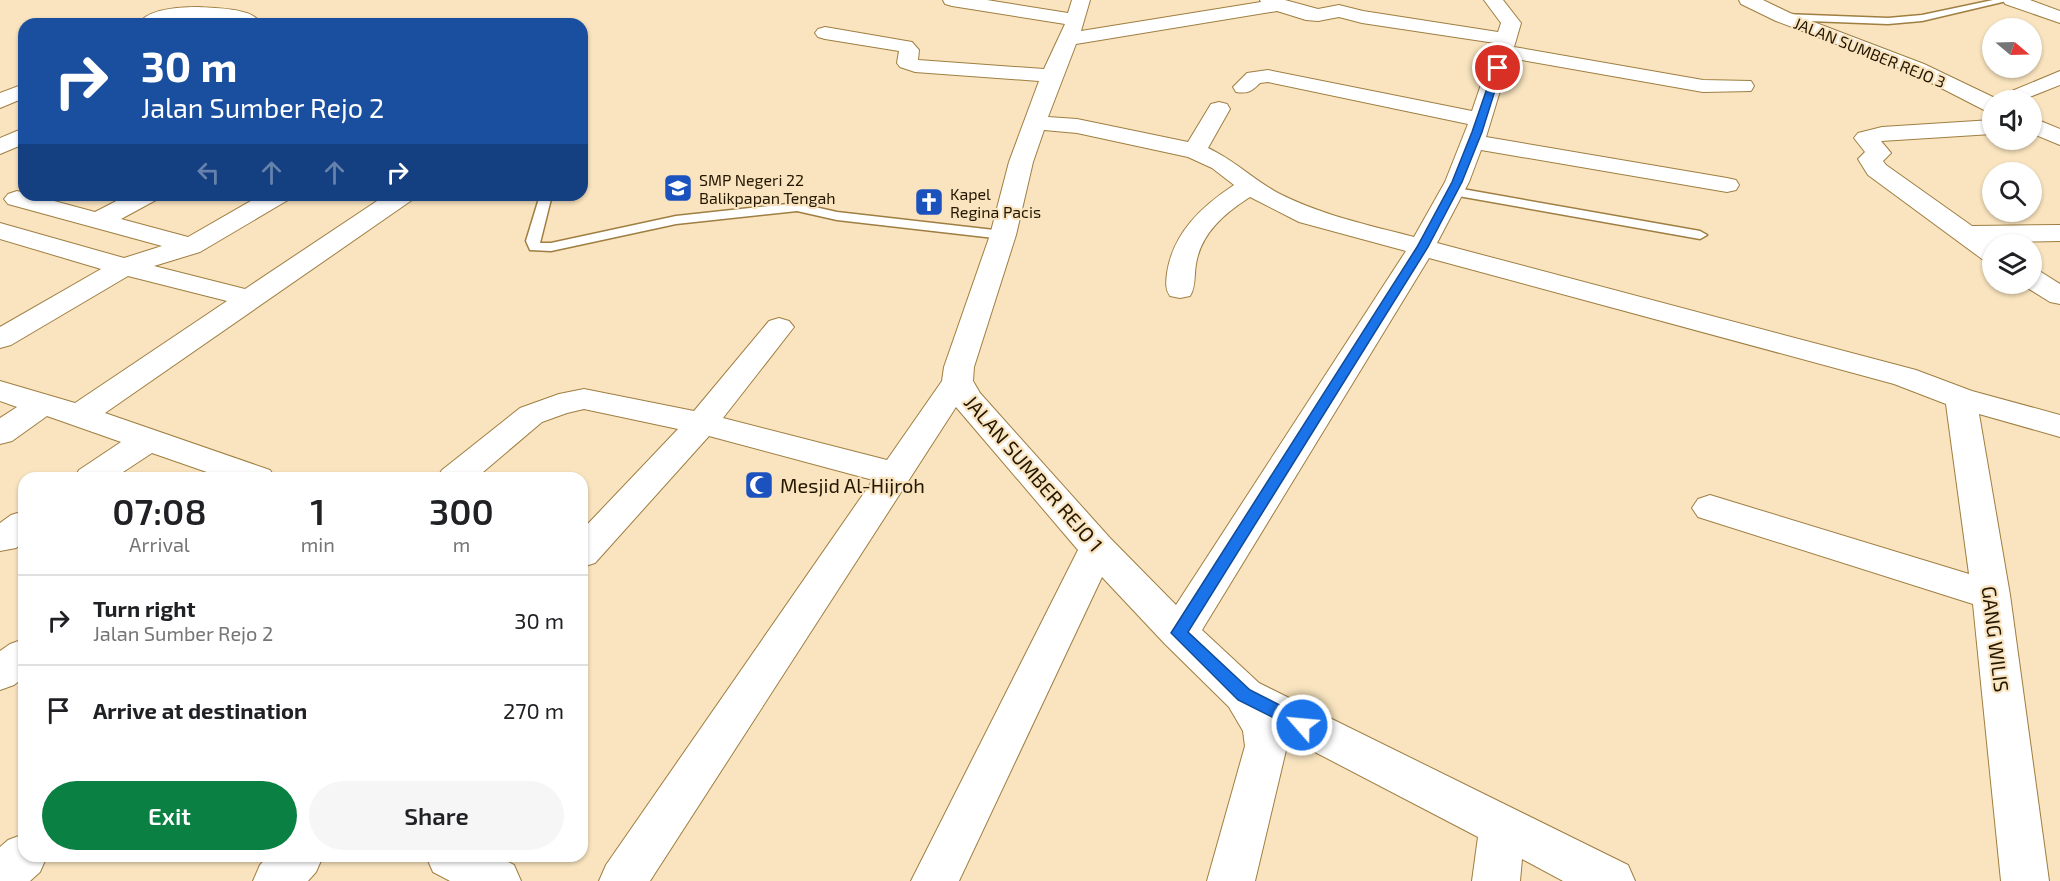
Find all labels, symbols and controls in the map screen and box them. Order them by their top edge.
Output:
street label: JALAN SUMBER REJO 3 [1791,13,1949,91]
north arrow [1982,18,2042,78]
map controls [1982,18,2042,294]
text: 30 m [141,40,237,90]
icon: right [42,42,120,120]
pin [1472,42,1523,93]
icon: arrive [1481,51,1514,84]
button: sound [1982,90,2042,150]
text: Jalan Sumber Rejo 2 [141,91,384,123]
icon: left [192,156,225,189]
icon: ahead [255,156,288,189]
icon: ahead [318,156,351,189]
icon: right [381,156,414,189]
button: search [1982,162,2042,222]
place label: SMP Negeri 22 Balikpapan Tengah [699,170,836,207]
school or university icon: SMP Negeri 22 Balikpapan Tengah [662,172,694,204]
place label: Kapel Regina Pacis [950,184,1041,221]
church icon: Kapel Regina Pacis [913,186,945,218]
button: layers [1982,234,2042,294]
street label: JALAN SUMBER REJO 1 [960,390,1108,556]
mosque icon: Mesjid Al-Hijroh [743,469,775,501]
place label: Mesjid Al-Hijroh [780,473,925,497]
text: 07:08 [112,489,207,532]
text: 1 [310,489,325,532]
text: 300 [429,489,494,532]
text: Arrival [129,532,190,556]
text: min [301,532,335,556]
text: m [453,532,470,556]
street label: GANG WILIS [1978,585,2014,693]
text: Turn right [93,595,195,621]
icon: right [42,604,75,637]
text: 30 m [514,607,564,633]
text: Jalan Sumber Rejo 2 [93,621,273,645]
position arrow [1270,693,1334,757]
icon: arrive [42,694,75,727]
text: Arrive at destination [93,697,307,723]
text: 270 m [503,697,564,723]
button: Exit [42,781,297,850]
button: Share [309,781,564,850]

